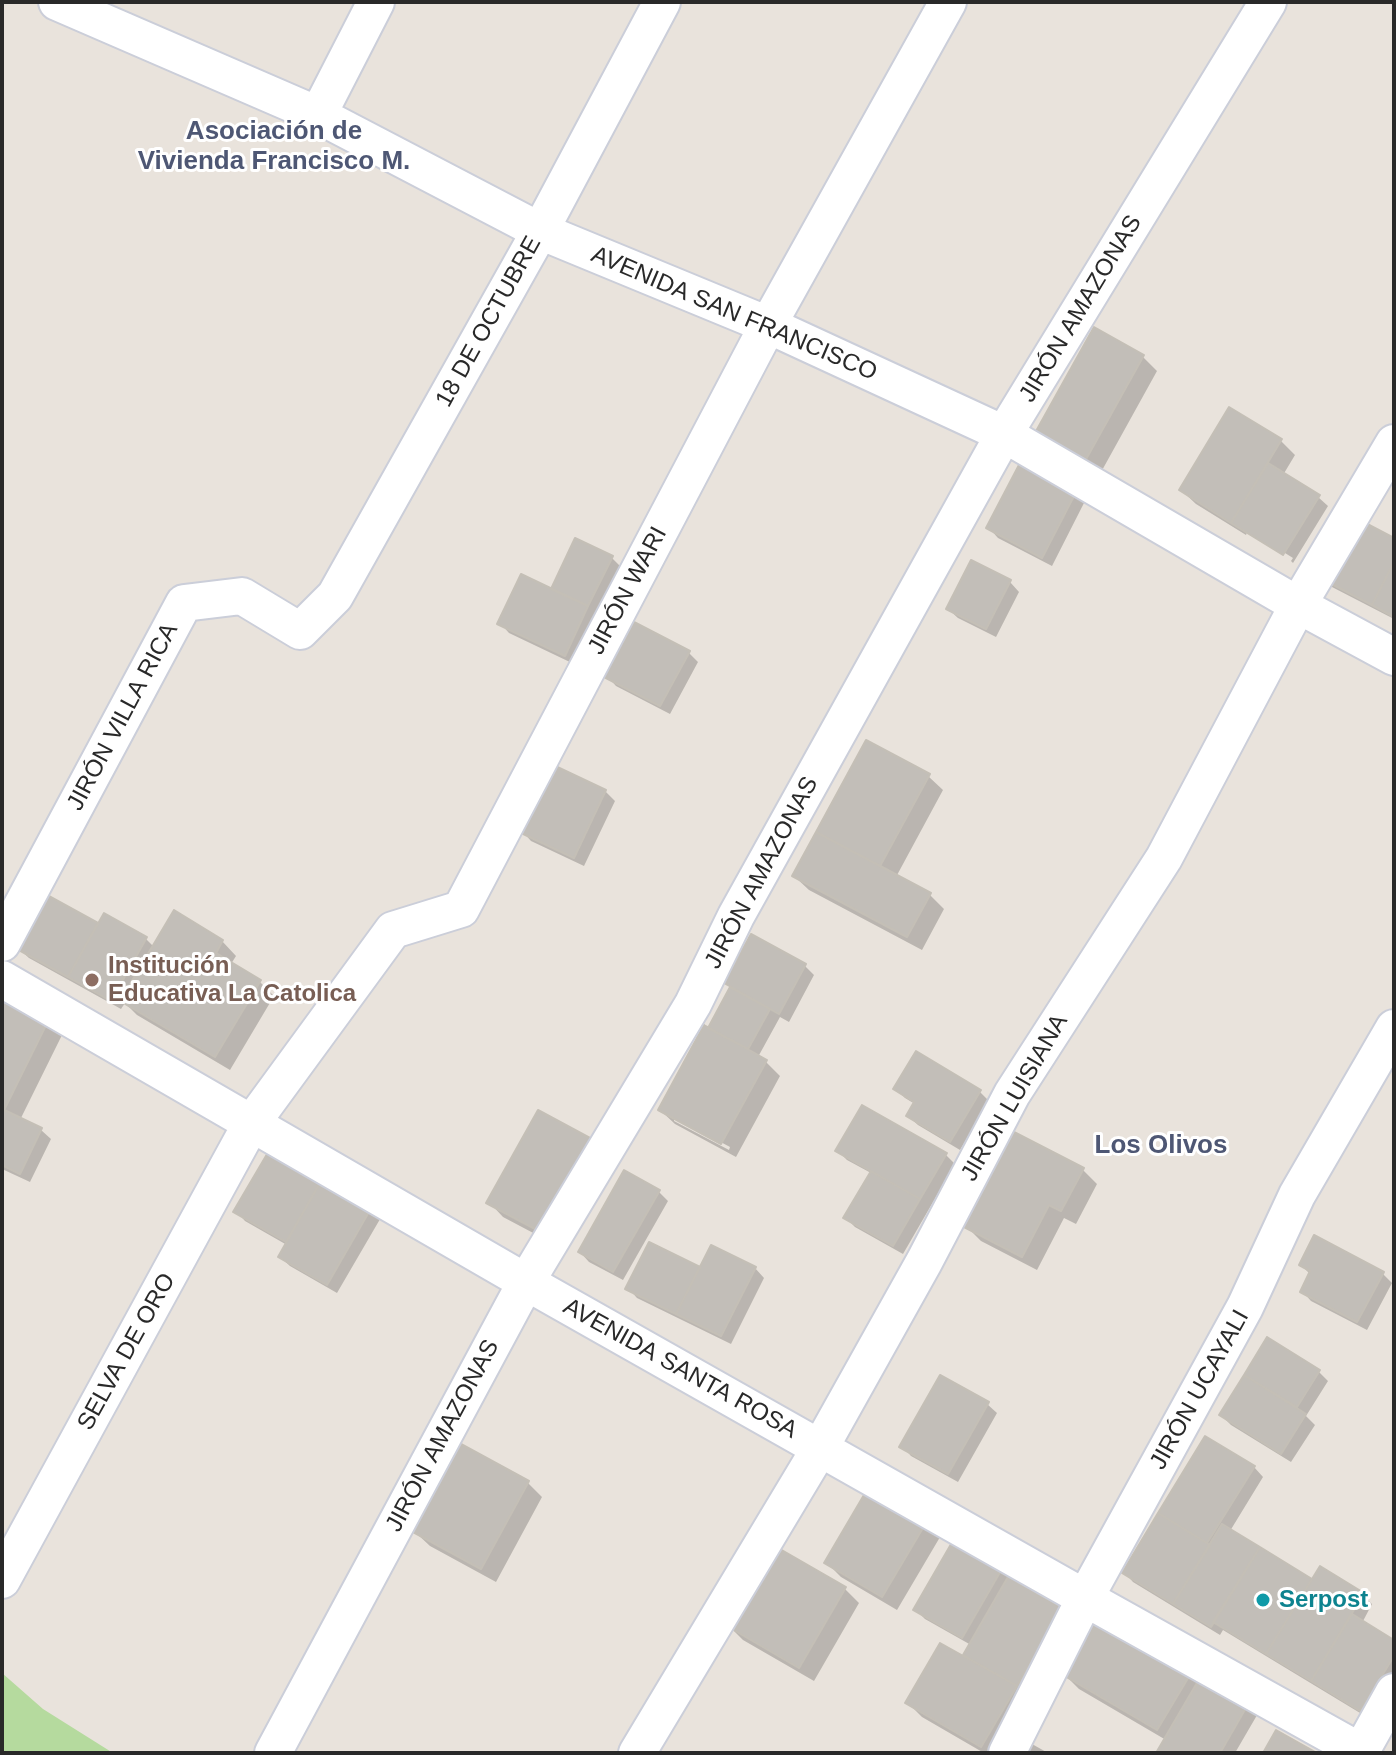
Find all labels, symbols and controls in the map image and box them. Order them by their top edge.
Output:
district label: Asociación de Vivienda Francisco M. [138,116,410,178]
street label: JIRÓN AMAZONAS [1014,210,1148,408]
street label: 18 DE OCTUBRE [430,232,548,412]
street label: AVENIDA SAN FRANCISCO [587,241,881,387]
street label: JIRÓN WARI [582,522,674,660]
street label: JIRÓN VILLA RICA [61,618,185,816]
street label: JIRÓN AMAZONAS [699,772,825,974]
place label: Institución Educativa La Catolica [108,952,356,1008]
marker: Institución Educativa La Catolica [83,971,101,989]
street label: JIRÓN LUISIANA [956,1009,1074,1187]
district label: Los Olivos [1095,1130,1227,1162]
street label: SELVA DE ORO [72,1268,182,1436]
street label: AVENIDA SANTA ROSA [558,1293,802,1445]
street label: JIRÓN UCAYALI [1144,1305,1256,1475]
street label: JIRÓN AMAZONAS [380,1335,506,1537]
place label: Serpost [1279,1586,1368,1614]
marker: Serpost [1254,1591,1272,1609]

